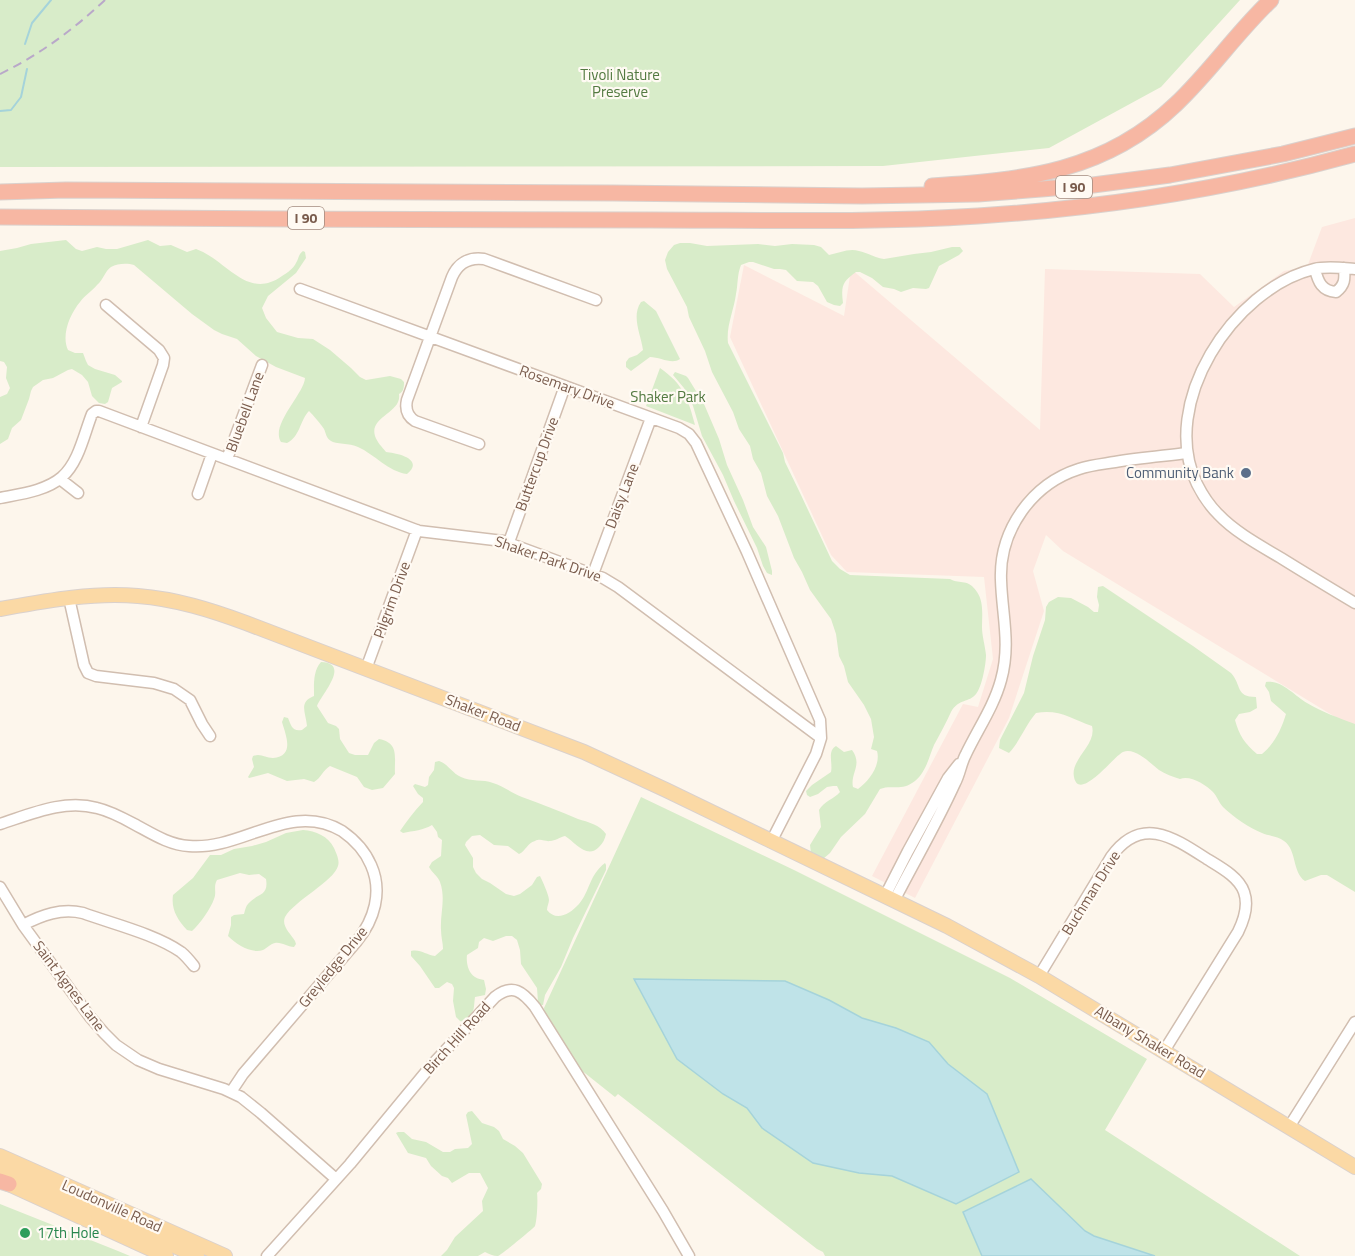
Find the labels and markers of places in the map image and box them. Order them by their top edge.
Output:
place label: Community Bank [1126,461,1234,484]
marker: Community Bank [1239,466,1253,480]
place label: 17th Hole [37,1221,99,1244]
marker: 17th Hole [18,1226,32,1240]

